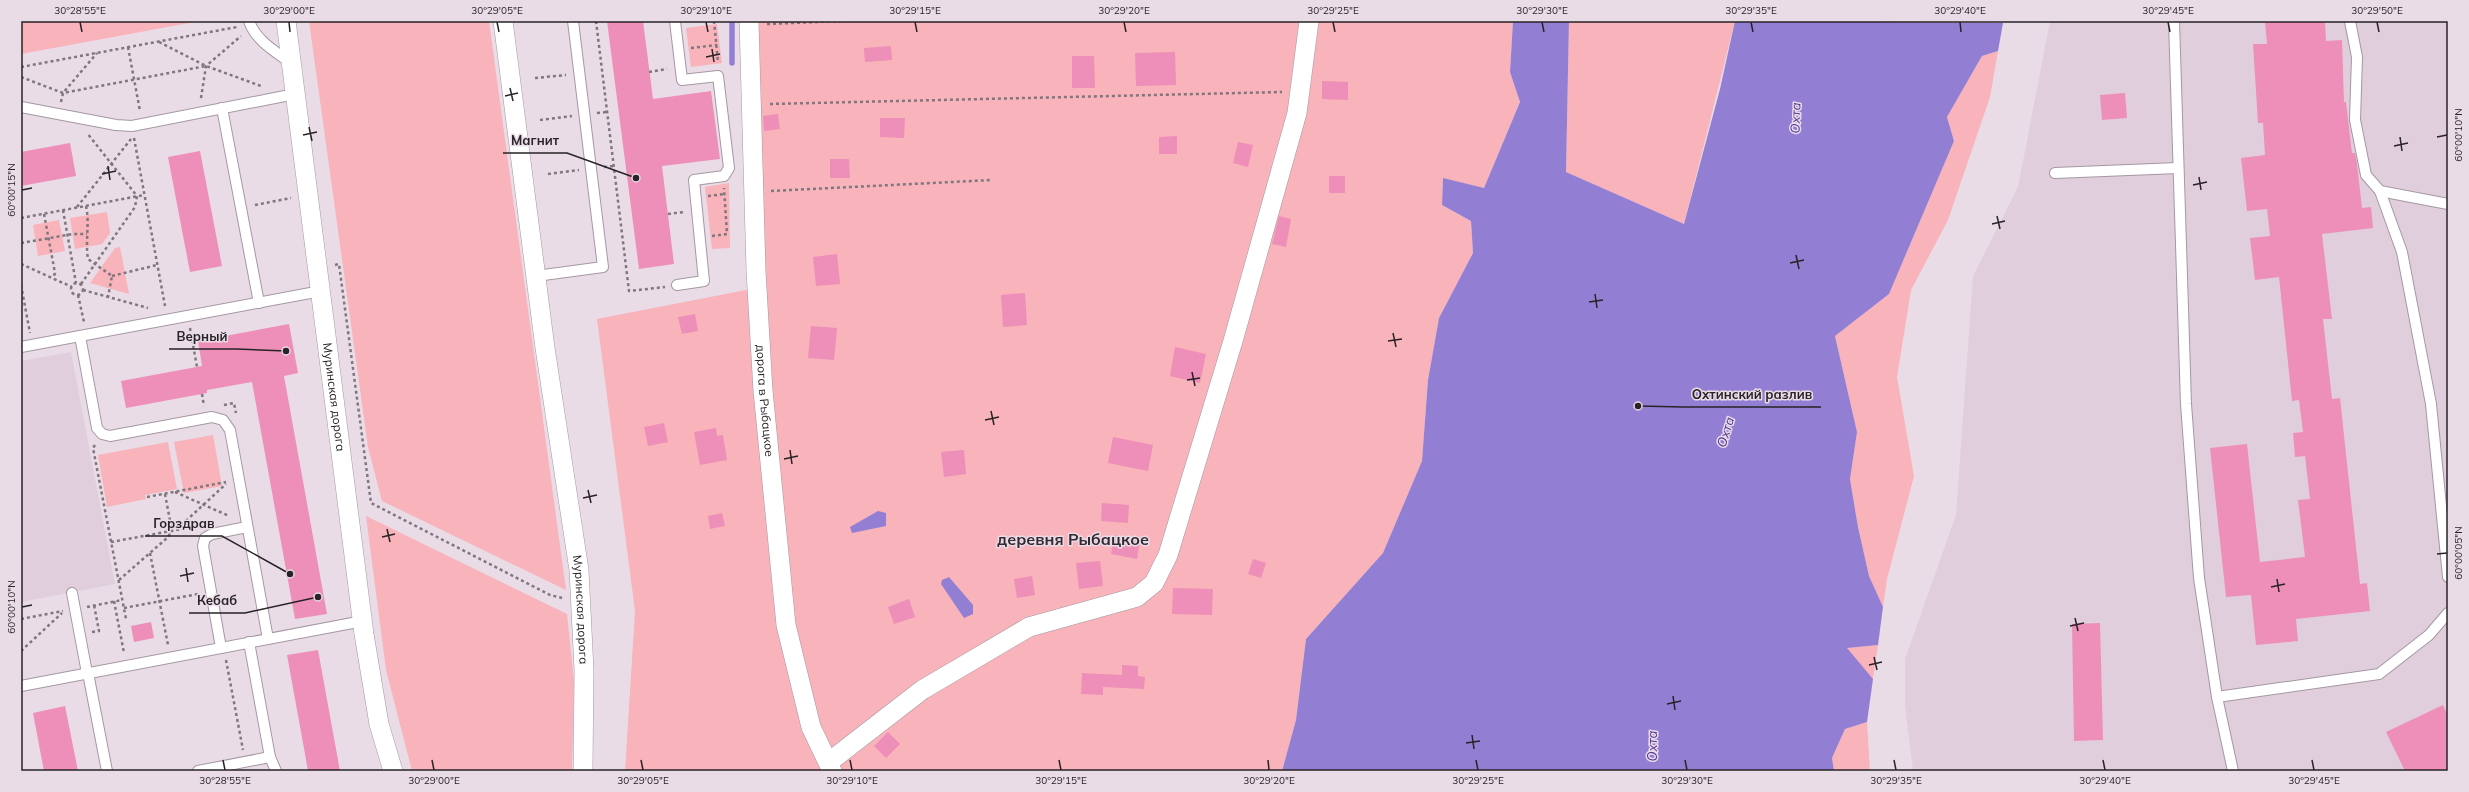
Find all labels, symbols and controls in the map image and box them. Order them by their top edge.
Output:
text: 30°28'55"E [54,4,106,17]
text: 30°29'00"E [263,4,315,17]
text: 30°29'05"E [471,4,523,17]
text: 30°29'10"E [680,4,732,17]
text: 30°29'15"E [889,4,941,17]
text: 30°29'20"E [1098,4,1150,17]
text: 30°29'25"E [1307,4,1359,17]
text: 30°29'30"E [1516,4,1568,17]
text: 30°29'35"E [1725,4,1777,17]
text: 30°29'40"E [1934,4,1986,17]
text: 30°29'45"E [2142,4,2194,17]
text: 30°29'50"E [2351,4,2403,17]
water label: Охта [1786,102,1804,134]
text: 60°00'10"N [2452,108,2465,162]
callout: Магнит [503,128,567,153]
text: Магнит [511,132,560,148]
text: 60°00'15"N [5,163,18,217]
callout: Верный [169,324,236,349]
text: Верный [177,328,227,344]
street label: Муринская дорога [320,342,349,452]
street label: дорога в Рыбацкое [753,344,777,458]
callout: Охтинский разлив [1684,382,1821,407]
text: Охтинский разлив [1692,386,1813,402]
water label: Охта [1713,415,1737,449]
callout: Горздрав [145,511,222,536]
text: Горздрав [153,515,215,531]
text: 60°00'05"N [2452,526,2465,580]
district label: деревня Рыбацкое [997,529,1149,549]
street label: Муринская дорога [570,554,592,665]
text: 60°00'10"N [5,580,18,634]
callout: Кебаб [189,588,245,613]
text: Кебаб [197,592,237,608]
water label: Охта [1644,730,1660,761]
text: 30°28'55"E [199,774,251,787]
text: 30°29'00"E [408,774,460,787]
text: 30°29'05"E [617,774,669,787]
text: 30°29'10"E [826,774,878,787]
text: 30°29'15"E [1035,774,1087,787]
text: 30°29'20"E [1243,774,1295,787]
text: 30°29'25"E [1452,774,1504,787]
text: 30°29'30"E [1661,774,1713,787]
text: 30°29'35"E [1870,774,1922,787]
text: 30°29'40"E [2079,774,2131,787]
text: 30°29'45"E [2288,774,2340,787]

